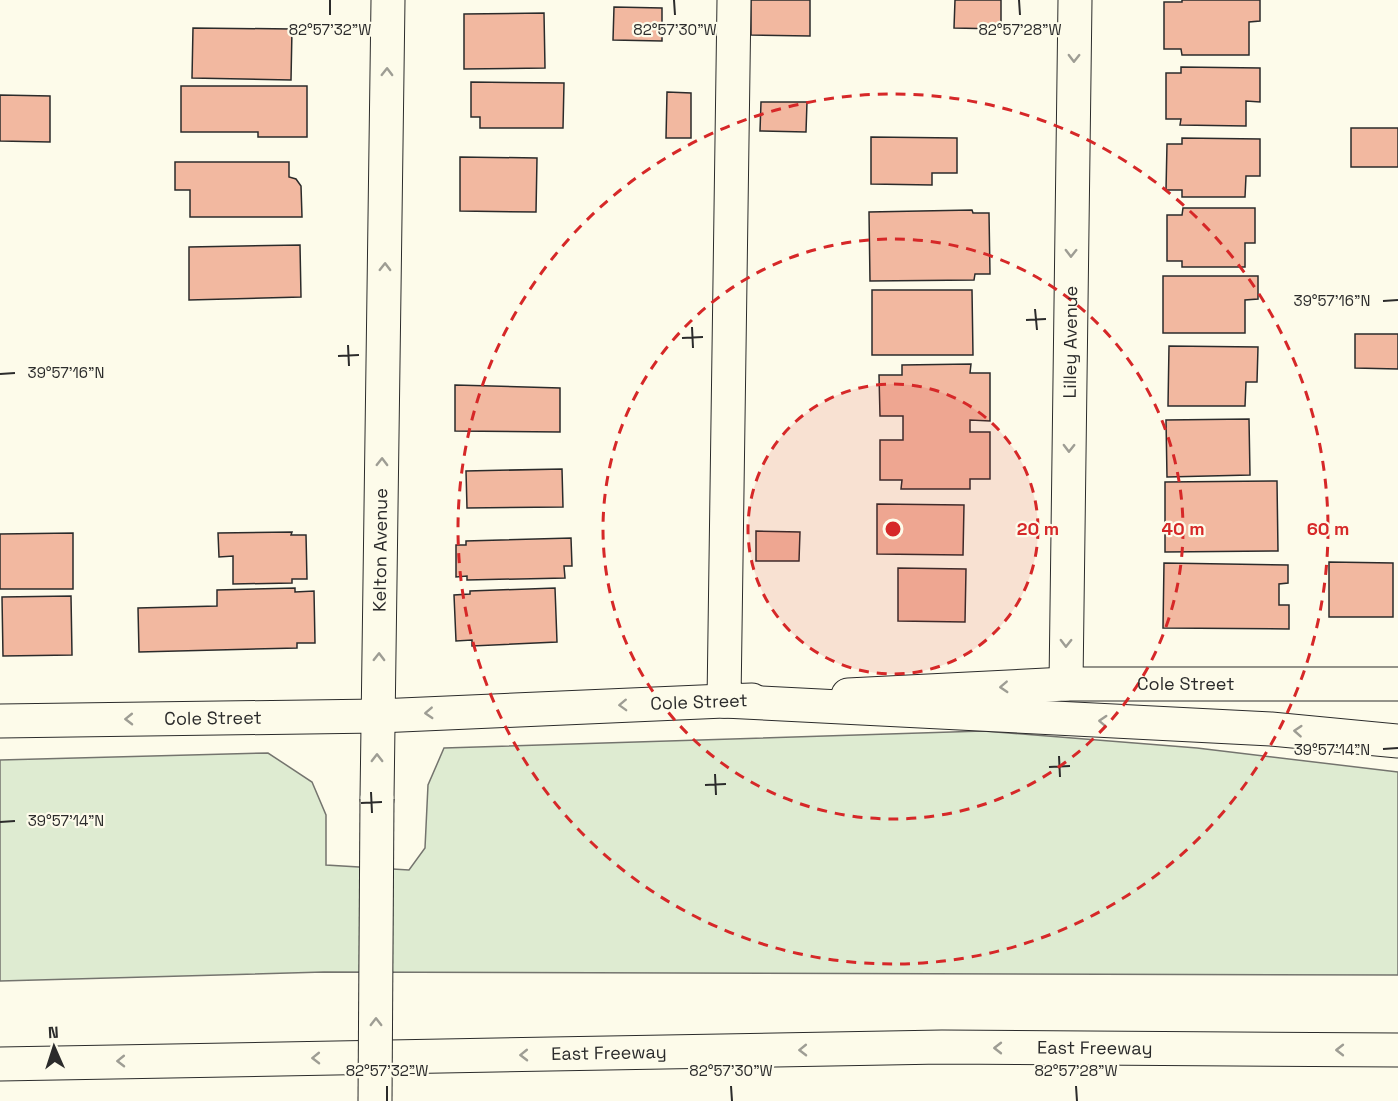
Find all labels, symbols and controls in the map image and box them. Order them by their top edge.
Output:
text: 82°57'32"W [289,20,371,39]
text: 82°57'30"W [633,20,717,39]
text: 82°57'28"W [978,20,1062,39]
one-way arrow [1068,54,1080,63]
one-way arrow [381,68,394,77]
one-way arrow [1065,249,1078,258]
one-way arrow [378,263,391,272]
street label: Lilley Avenue [1058,285,1082,399]
text: 39°57'16"N [1294,291,1370,310]
text: 39°57'16"N [28,363,104,382]
one-way arrow [1063,444,1075,453]
one-way arrow [375,458,388,467]
street label: Kelton Avenue [368,488,392,612]
text: 20 m [1017,517,1059,540]
text: 40 m [1161,517,1205,540]
text: 60 m [1307,517,1349,540]
centre of rings [883,519,903,539]
one-way arrow [1060,639,1072,648]
one-way arrow [373,653,385,662]
street label: Cole Street [1137,672,1234,695]
one-way arrow [999,681,1008,694]
street label: Cole Street [650,688,748,715]
one-way arrow [619,699,628,712]
street label: Cole Street [164,706,262,730]
one-way arrow [424,706,433,719]
one-way arrow [124,713,133,726]
one-way arrow [1099,714,1108,727]
one-way arrow [1293,725,1302,738]
text: 39°57'14"N [1294,740,1370,759]
one-way arrow [371,753,383,762]
text: 39°57'14"N [28,811,104,830]
north arrow [24,1017,84,1077]
one-way arrow [370,1017,382,1026]
text: N [47,1022,59,1043]
street label: East Freeway [1037,1036,1153,1059]
street label: East Freeway [551,1040,667,1065]
one-way arrow [993,1042,1002,1054]
one-way arrow [798,1044,807,1056]
one-way arrow [1335,1044,1344,1056]
one-way arrow [519,1048,528,1061]
one-way arrow [312,1052,321,1064]
one-way arrow [117,1055,126,1067]
text: 82°57'32"W [346,1061,428,1080]
text: 82°57'30"W [689,1061,773,1080]
text: 82°57'28"W [1034,1061,1118,1080]

